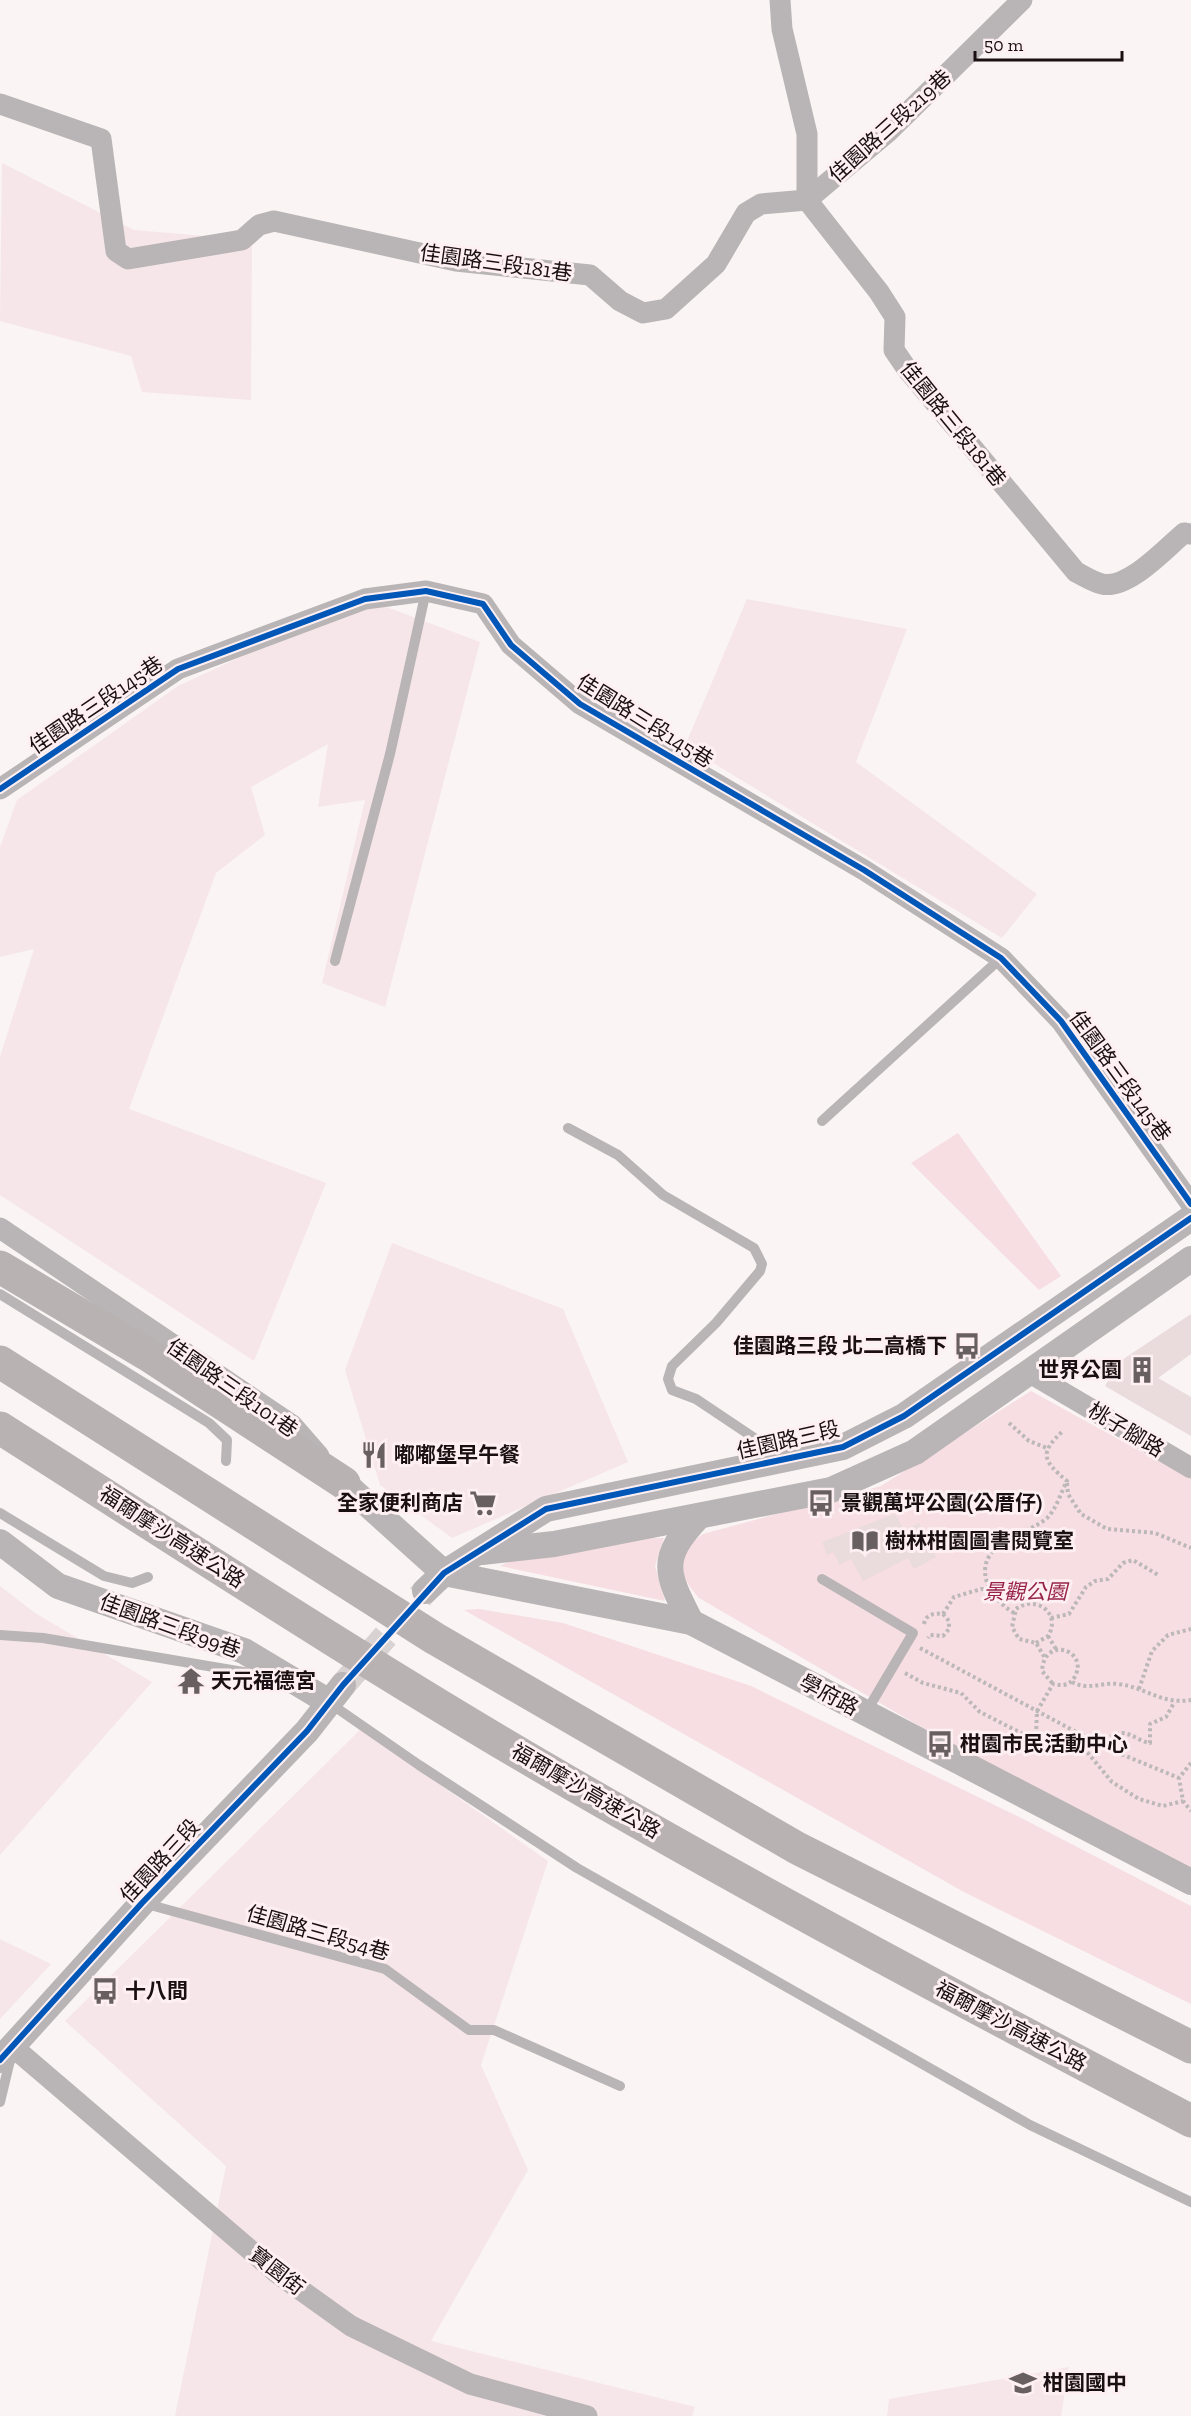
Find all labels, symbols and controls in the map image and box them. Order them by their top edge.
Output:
scale bar [975,24,1122,62]
text: 50 m [984,34,1024,56]
street label: 佳園路三段219巷 [823,64,956,187]
street label: 佳園路三段181巷 [418,239,574,286]
street label: 佳園路三段181巷 [895,356,1011,491]
street label: 佳園路三段145巷 [24,651,167,759]
street label: 佳園路三段145巷 [572,669,718,773]
street label: 佳園路三段145巷 [1064,1005,1176,1146]
bus stop icon: 佳園路三段 北二高橋下 [952,1331,982,1361]
street label: 佳園路三段101巷 [162,1333,303,1442]
place label: 佳園路三段 北二高橋下 [733,1333,947,1358]
building icon: 世界公園 [1127,1355,1157,1385]
place label: 世界公園 [1038,1357,1122,1382]
street label: 桃子腳路 [1084,1397,1169,1462]
street label: 佳園路三段 [734,1416,842,1464]
restaurant icon: 嘟嘟堡早午餐 [359,1440,389,1470]
place label: 嘟嘟堡早午餐 [394,1442,520,1467]
street label: 福爾摩沙高速公路 [95,1480,250,1593]
supermarket icon: 全家便利商店 [468,1488,498,1518]
bus stop icon: 景觀萬坪公園(公厝仔) [806,1488,836,1518]
place label: 全家便利商店 [337,1490,463,1515]
place label: 景觀萬坪公園(公厝仔) [841,1490,1042,1515]
library icon: 樹林柑園圖書閱覽室 [850,1526,880,1556]
place label: 樹林柑園圖書閱覽室 [885,1528,1074,1553]
park label: 景觀公園 [983,1579,1070,1604]
street label: 佳園路三段99巷 [96,1588,244,1663]
temple icon: 天元福德宮 [176,1666,206,1696]
place label: 天元福德宮 [211,1668,316,1693]
street label: 學府路 [796,1669,863,1720]
bus stop icon: 柑園市民活動中心 [925,1729,955,1759]
place label: 柑園市民活動中心 [960,1731,1128,1756]
street label: 福爾摩沙高速公路 [507,1738,665,1843]
street label: 佳園路三段 [115,1814,205,1908]
street label: 佳園路三段54巷 [244,1900,393,1965]
street label: 福爾摩沙高速公路 [931,1975,1091,2076]
bus stop icon: 十八間 [90,1976,120,2006]
place label: 十八間 [125,1978,188,2003]
street label: 寶園街 [245,2241,310,2300]
school or university icon: 柑園國中 [1008,2368,1038,2398]
place label: 柑園國中 [1043,2370,1127,2395]

